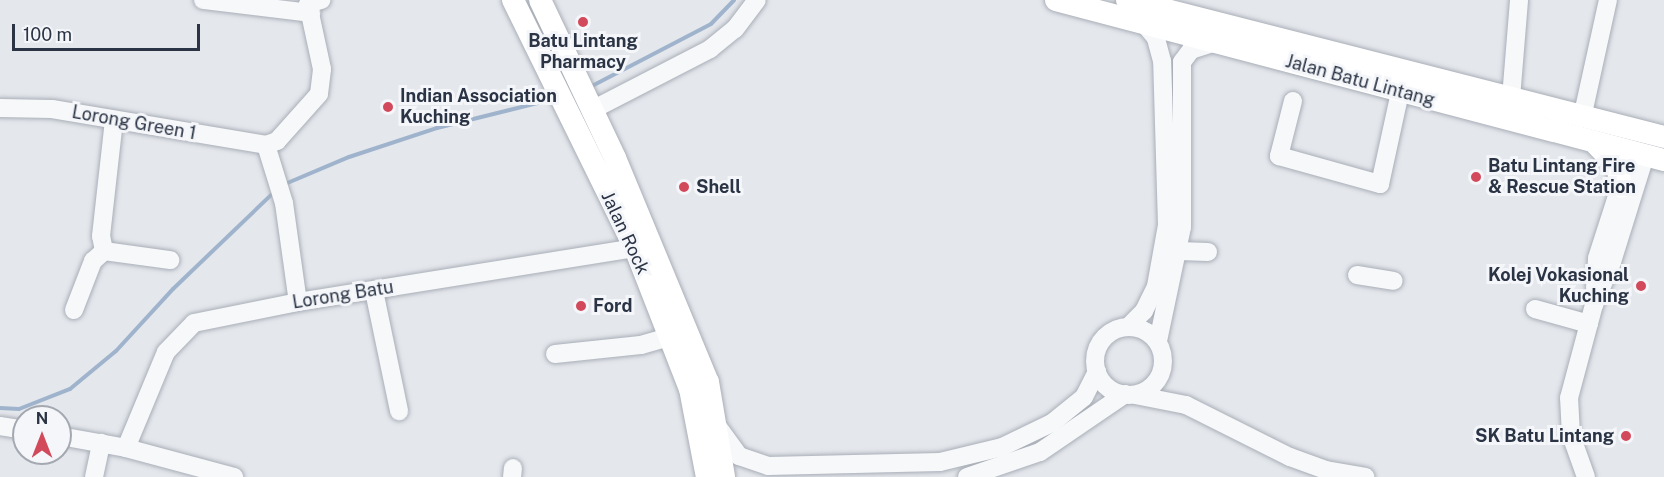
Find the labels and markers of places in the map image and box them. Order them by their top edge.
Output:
marker: Batu Lintang Pharmacy [576,15,590,29]
place label: Batu Lintang Pharmacy [528,31,638,74]
place label: Indian Association Kuching [400,86,557,128]
marker: Indian Association Kuching [381,100,395,114]
place label: Batu Lintang Fire & Rescue Station [1488,156,1636,198]
marker: Batu Lintang Fire & Rescue Station [1469,170,1483,184]
place label: Shell [696,176,741,198]
marker: Shell [677,180,691,194]
place label: Kolej Vokasional Kuching [1488,265,1629,308]
marker: Kolej Vokasional Kuching [1634,279,1648,293]
place label: Ford [593,295,632,317]
marker: Ford [574,299,588,313]
place label: SK Batu Lintang [1475,425,1614,447]
marker: SK Batu Lintang [1619,429,1633,443]

